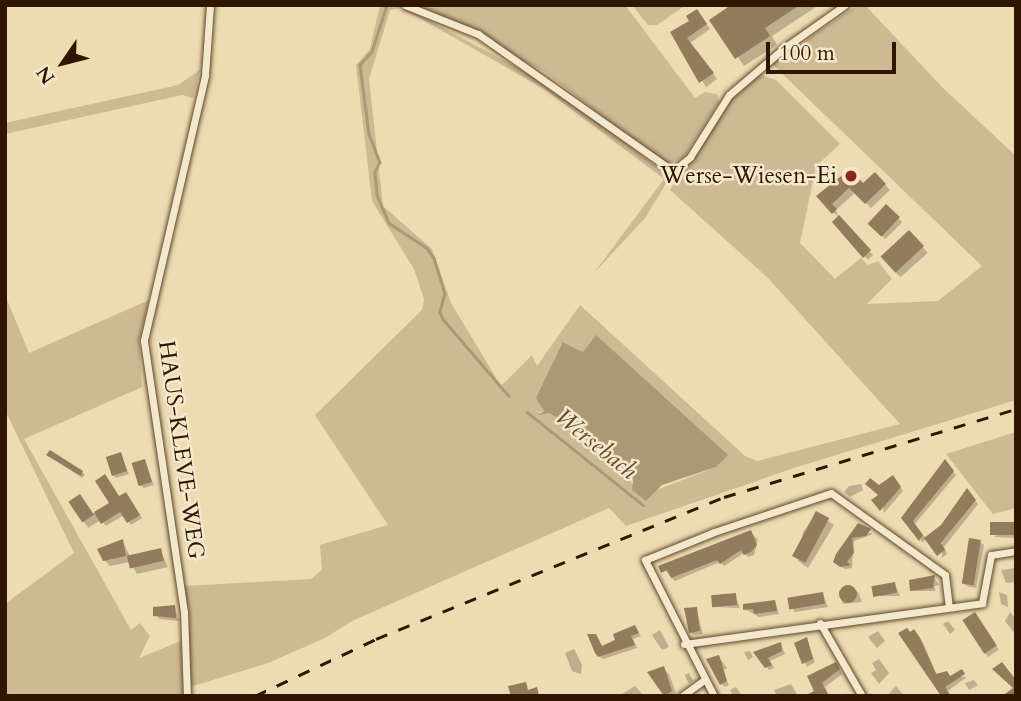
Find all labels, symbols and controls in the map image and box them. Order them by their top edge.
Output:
north arrow [28,28,98,98]
scale bar [769,28,898,72]
text: 100 m [779,39,835,68]
text: N [30,61,61,89]
place label: Werse-Wiesen-Ei [660,162,837,190]
marker: Werse-Wiesen-Ei [843,168,859,184]
street label: HAUS-KLEVE-WEG [152,339,210,561]
water label: Wersebach [549,402,643,486]

